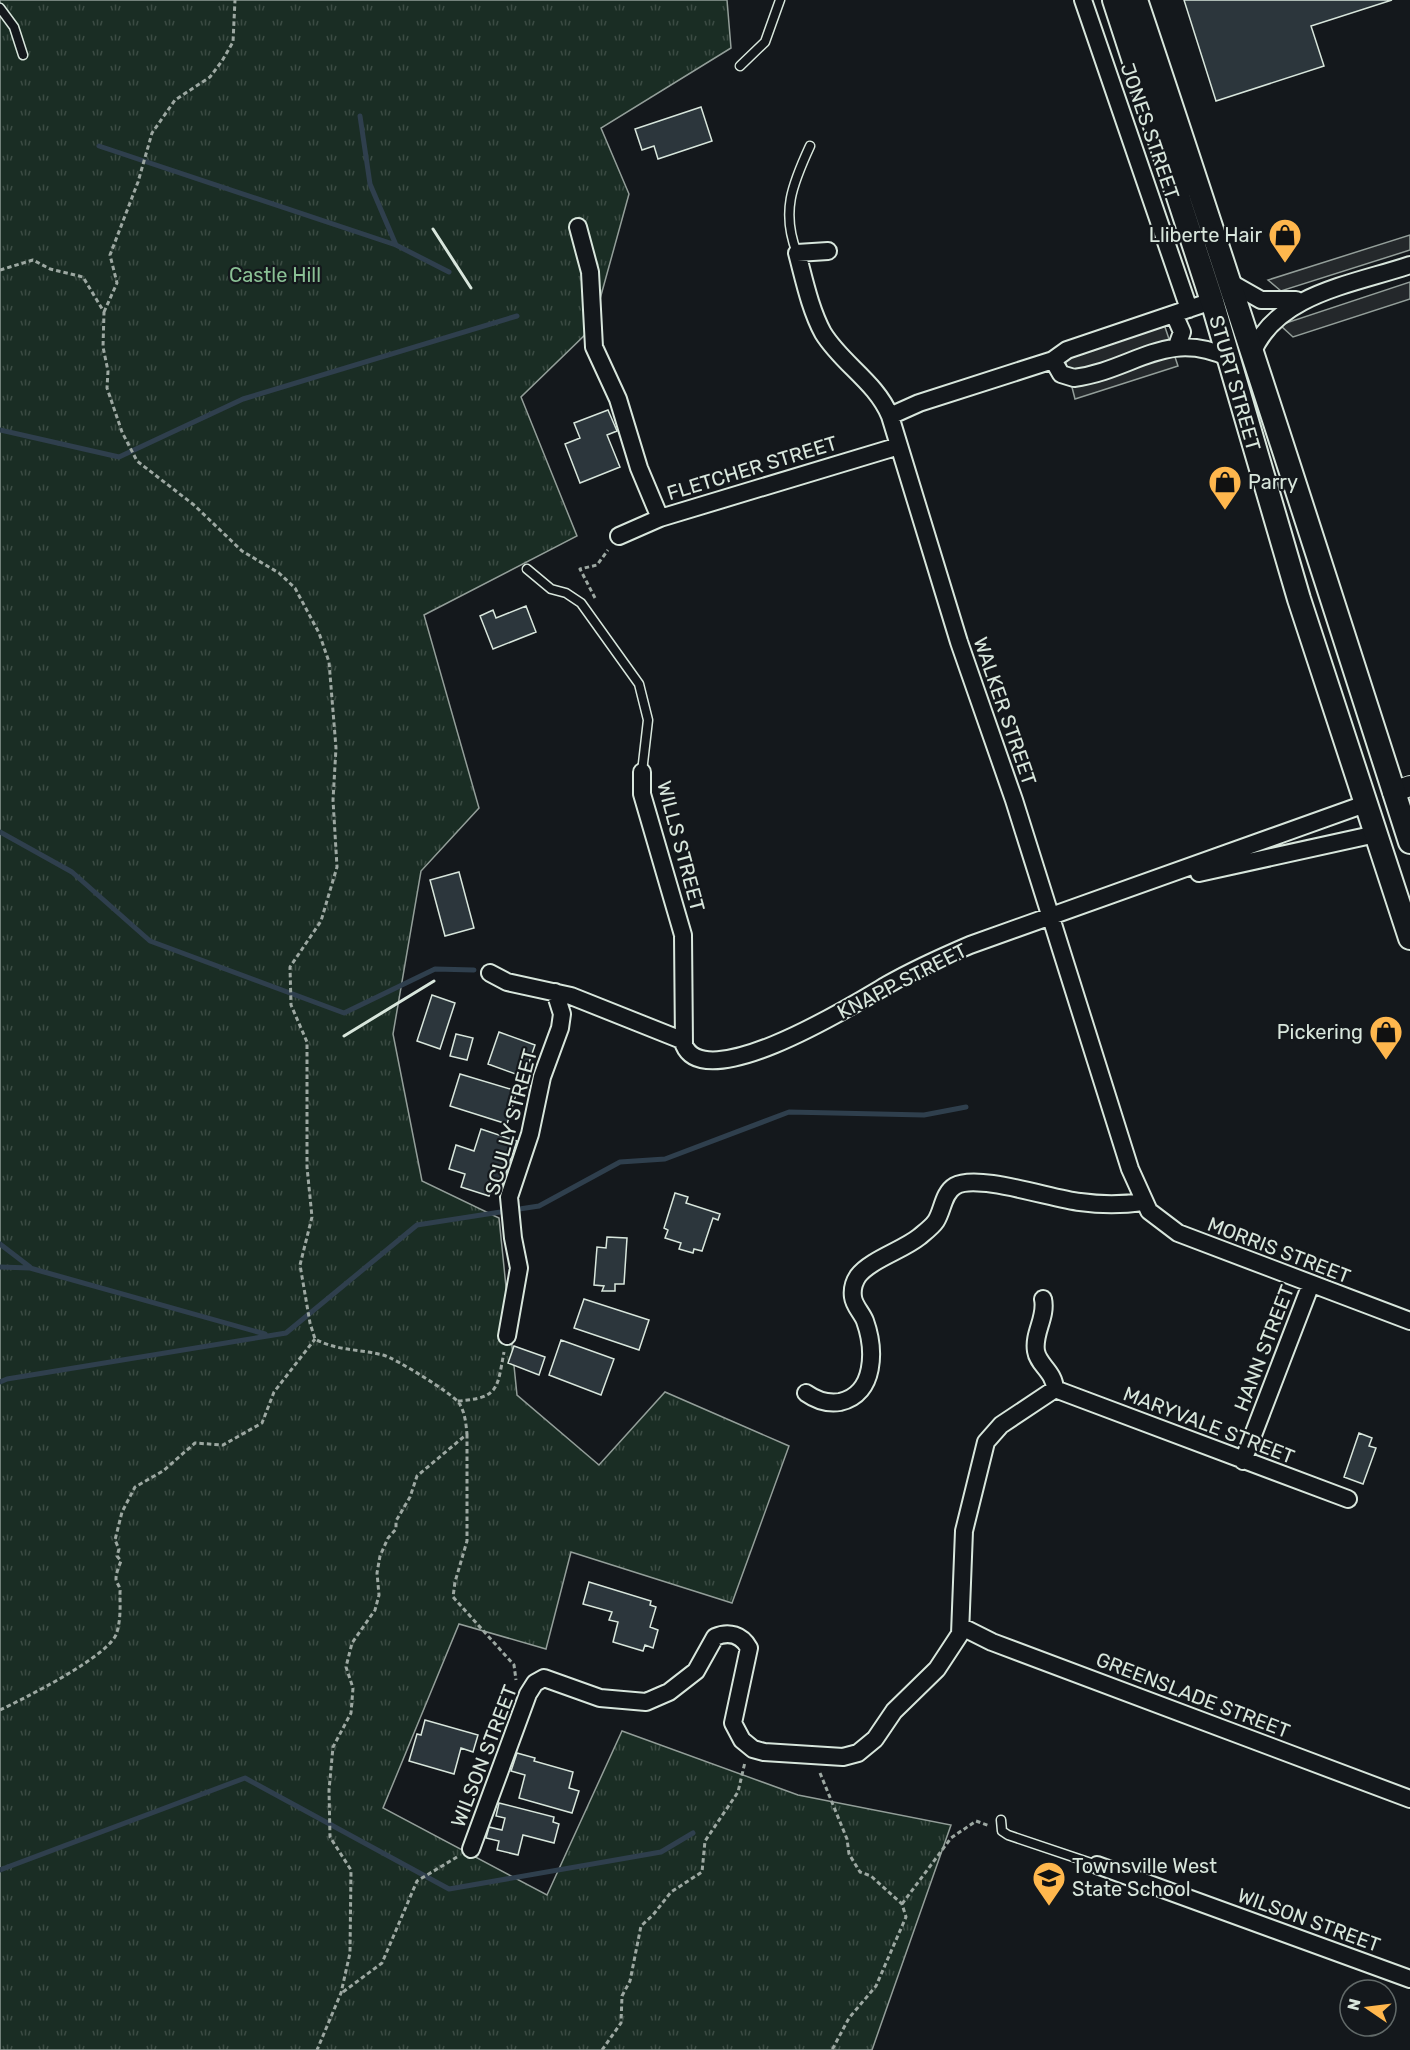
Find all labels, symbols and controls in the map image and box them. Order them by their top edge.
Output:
street label: JONES STREET [1115,60,1185,203]
shop icon: Lliberte Hair [1267,217,1303,264]
place label: Lliberte Hair [1149,223,1262,247]
park label: Castle Hill [229,263,321,287]
street label: STURT STREET [1204,313,1266,454]
street label: FLETCHER STREET [664,431,840,505]
shop icon: Parry [1207,464,1243,511]
place label: Parry [1248,470,1298,494]
street label: WALKER STREET [968,634,1042,789]
street label: WILLS STREET [652,778,710,914]
street label: KNAPP STREET [833,938,971,1024]
shop icon: Pickering [1368,1014,1404,1061]
place label: Pickering [1277,1020,1363,1044]
street label: SCULLY STREET [480,1046,542,1198]
street label: MORRIS STREET [1204,1212,1354,1288]
street label: HANN STREET [1229,1281,1299,1414]
street label: MARYVALE STREET [1120,1381,1298,1469]
street label: GREENSLADE STREET [1093,1647,1294,1743]
street label: WILSON STREET [446,1681,522,1830]
place label: Townsville West State School [1072,1854,1217,1901]
school or university icon: Townsville West State School [1031,1860,1067,1907]
street label: WILSON STREET [1234,1883,1384,1957]
north arrow [1338,1978,1398,2038]
text: N [1343,1997,1365,2012]

